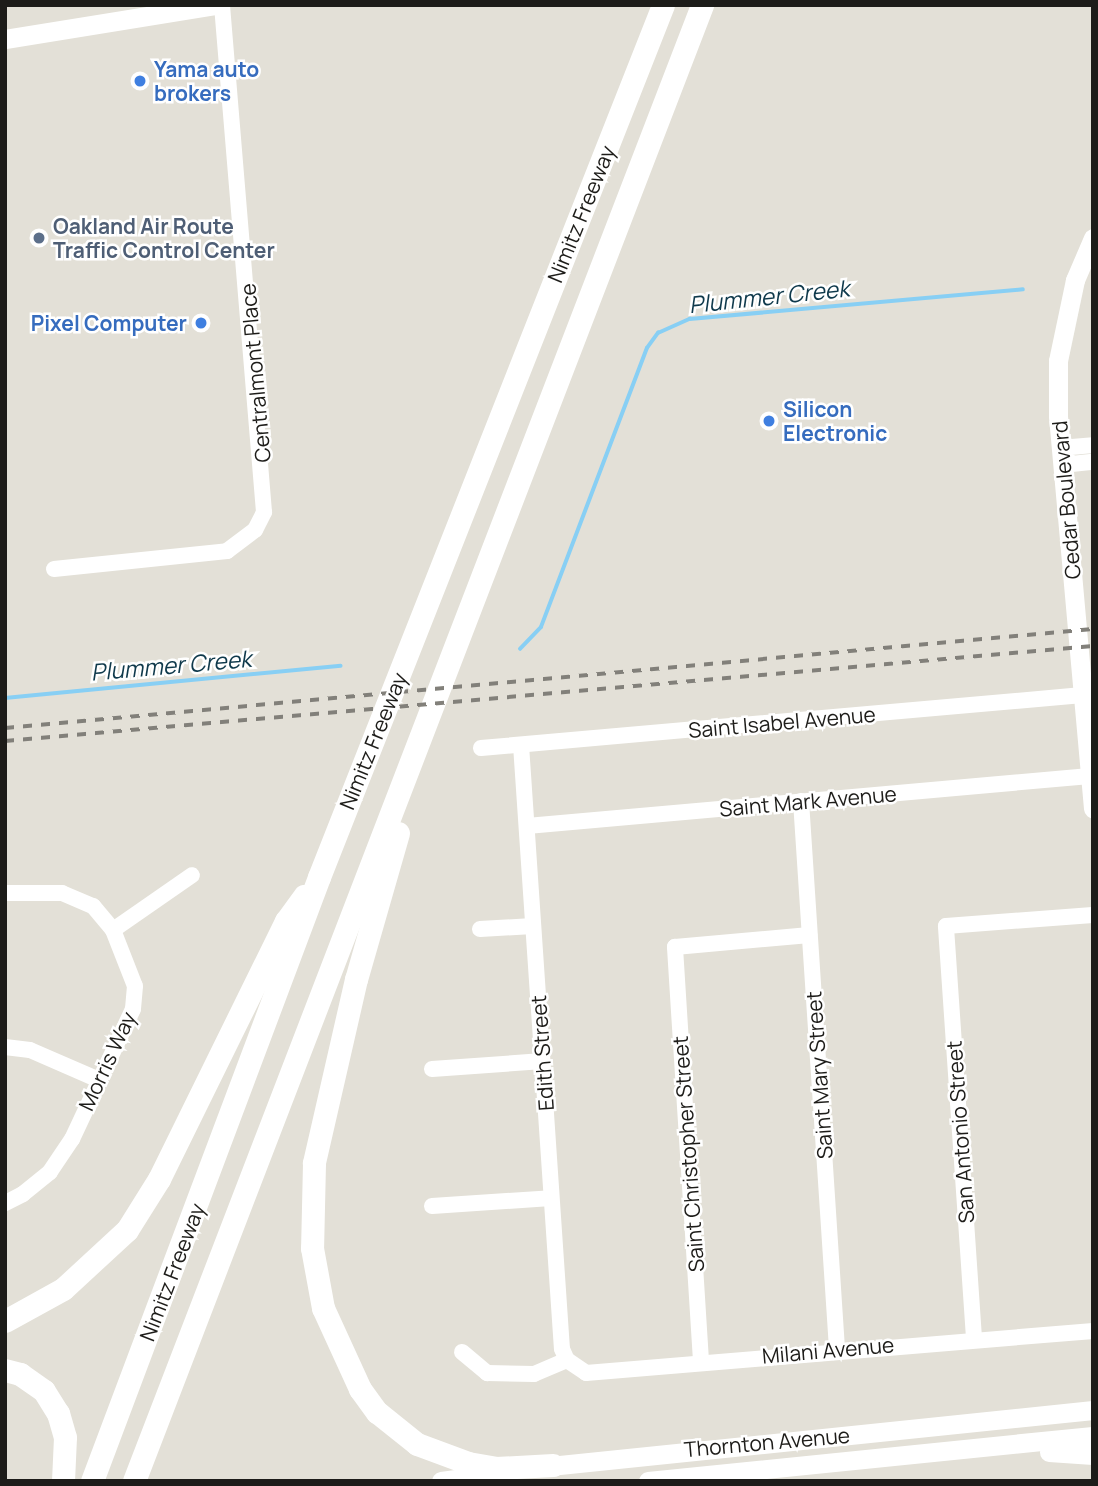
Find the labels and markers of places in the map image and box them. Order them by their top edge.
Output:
place label: Yama auto brokers [154,56,259,106]
marker: Yama auto brokers [132,73,148,89]
place label: Oakland Air Route Traffic Control Center [53,213,275,263]
marker: Oakland Air Route Traffic Control Center [31,230,47,246]
place label: Pixel Computer [31,310,187,336]
marker: Pixel Computer [193,315,209,331]
place label: Silicon Electronic [783,396,887,446]
marker: Silicon Electronic [761,413,777,429]

